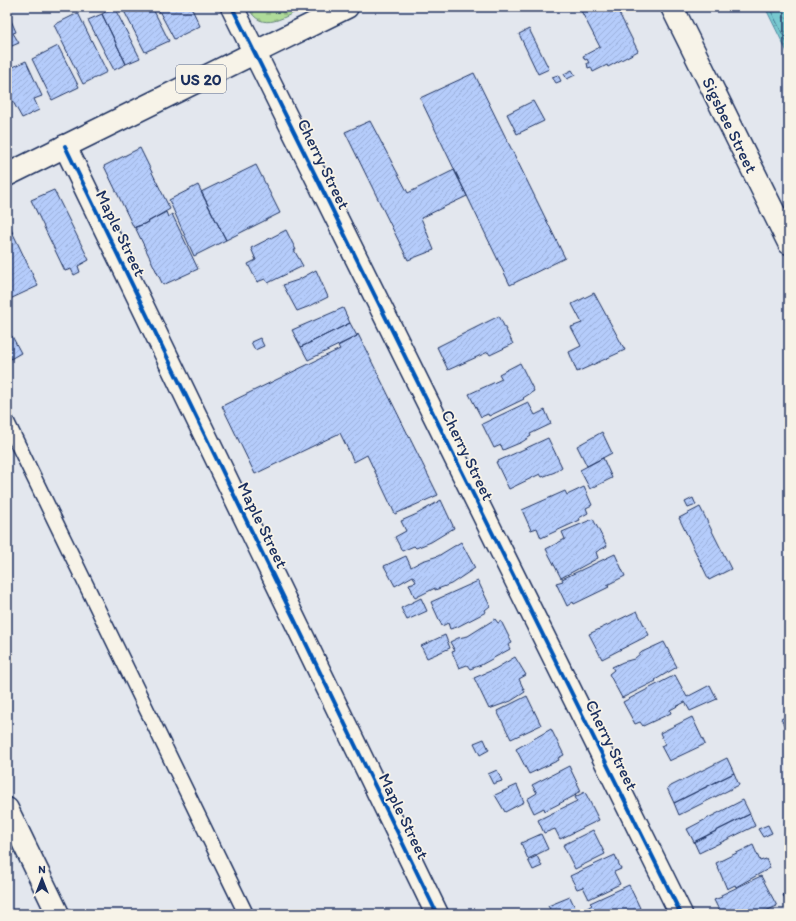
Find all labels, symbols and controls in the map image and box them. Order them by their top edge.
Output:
road number: US 20 [176,65,226,93]
street label: Sigsbee Street [698,74,762,176]
street label: Cherry Street [293,115,355,213]
street label: Maple Street [92,187,151,280]
street label: Cherry Street [437,406,499,504]
street label: Maple Street [234,479,293,572]
street label: Cherry Street [581,696,643,794]
street label: Maple Street [375,770,434,863]
north arrow [22,859,62,899]
text: N [38,863,46,876]

